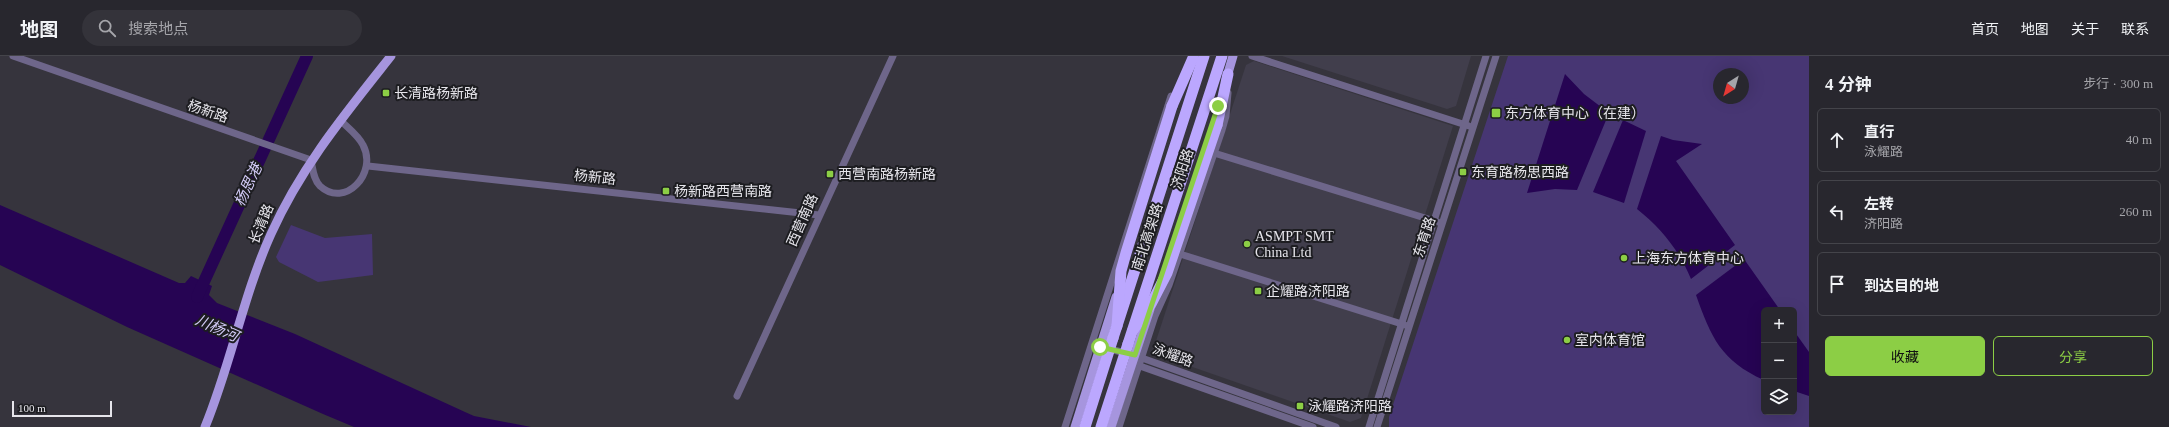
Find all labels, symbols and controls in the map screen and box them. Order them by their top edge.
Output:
search box [82,10,362,46]
icon: search [96,17,118,39]
text: 地图 [20,19,58,40]
text: 搜索地点 [128,21,188,37]
text: 首页 [1971,22,1999,37]
text: 地图 [2021,22,2049,37]
text: 关于 [2071,22,2099,37]
text: 联系 [2121,22,2149,37]
north arrow [1713,68,1749,104]
text: 4 分钟 [1825,75,1872,94]
text: 步行 · 300 m [2083,76,2153,91]
place label: 长清路杨新路 [394,86,478,101]
marker: 长清路杨新路 [381,88,391,98]
route end [1209,97,1227,115]
street label: 杨新路 [186,98,230,125]
place label: 东方体育中心（在建） [1505,106,1645,121]
marker: 东方体育中心（在建） [1490,107,1502,119]
text: 直行 [1864,124,1894,140]
icon: ahead [1826,129,1848,151]
text: 40 m [2126,132,2152,147]
text: 泳耀路 [1864,144,1903,159]
street label: 济阳路 [1169,147,1196,191]
water label: 杨思港 [231,159,266,209]
place label: 东育路杨思西路 [1471,165,1569,180]
place label: 西营南路杨新路 [838,167,936,182]
marker: 东育路杨思西路 [1458,167,1468,177]
street label: 杨新路 [573,168,617,187]
marker: 西营南路杨新路 [825,169,835,179]
place label: 杨新路西营南路 [674,184,772,199]
marker: 杨新路西营南路 [661,186,671,196]
street label: 西营南路 [784,192,821,249]
text: 左转 [1864,196,1894,212]
street label: 南北高架路 [1129,201,1165,273]
icon: left [1826,201,1848,223]
street label: 长清路 [246,202,277,246]
text: 260 m [2119,204,2152,219]
street label: 东育路 [1411,215,1438,259]
text: 济阳路 [1864,216,1903,231]
place label: ASMPT SMT China Ltd [1255,229,1334,260]
marker: ASMPT SMT China Ltd [1242,239,1252,249]
place label: 上海东方体育中心 [1632,251,1744,266]
marker: 上海东方体育中心 [1619,253,1629,263]
icon: arrive [1826,273,1848,295]
text: 到达目的地 [1864,278,1939,294]
place label: 企耀路济阳路 [1266,283,1350,299]
marker: 企耀路济阳路 [1253,286,1263,296]
map controls [1761,307,1797,415]
button: + [1761,307,1797,343]
water label: 川杨河 [193,312,244,346]
place label: 室内体育馆 [1575,332,1645,348]
marker: 室内体育馆 [1562,335,1572,345]
button: 收藏 [1825,336,1985,376]
button: 分享 [1993,336,2153,376]
route start [1091,338,1109,356]
street label: 泳耀路 [1151,341,1195,370]
button: − [1761,343,1797,379]
button: layers [1761,379,1797,415]
scale bar [12,399,112,418]
place label: 泳耀路济阳路 [1308,399,1392,414]
marker: 泳耀路济阳路 [1295,401,1305,411]
text: 100 m [18,402,46,414]

